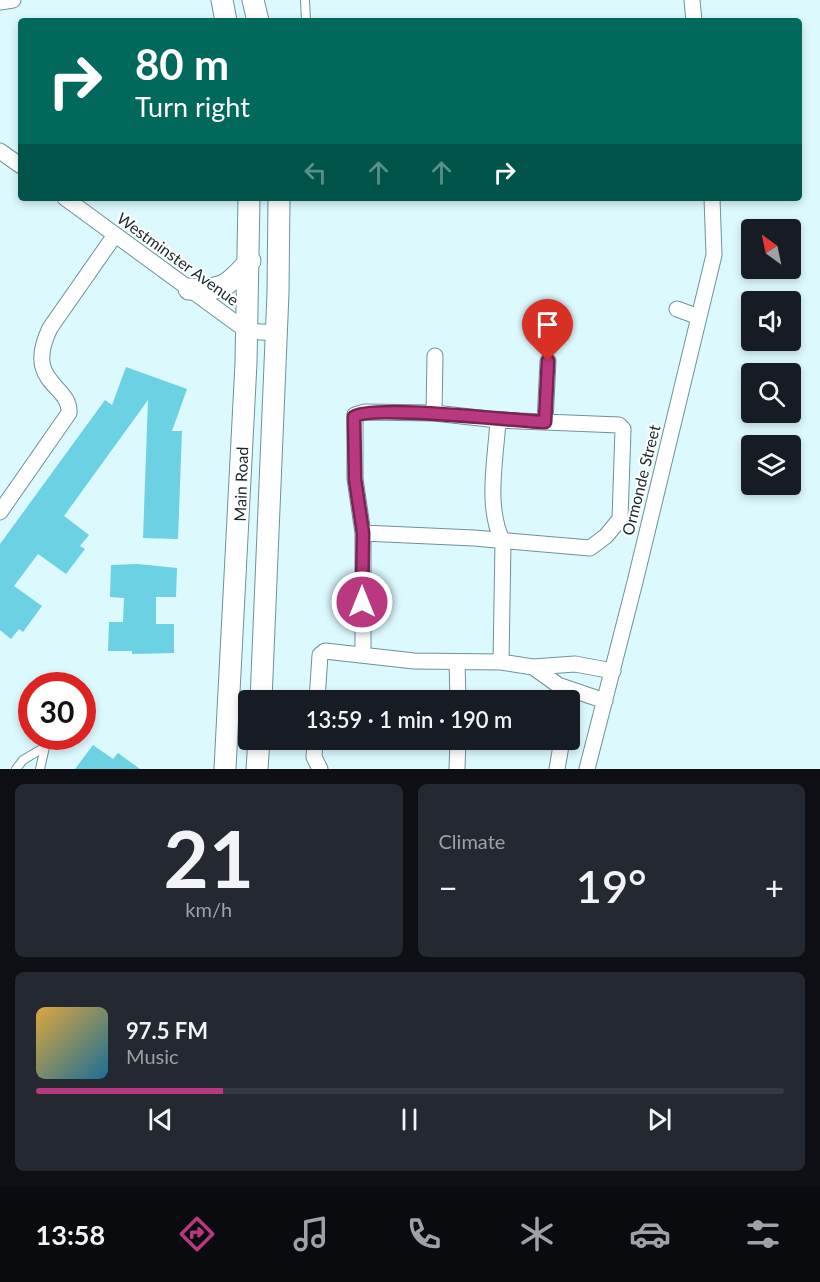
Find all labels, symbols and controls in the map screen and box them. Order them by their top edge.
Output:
text: 80 m [135,39,229,89]
icon: right [36,42,114,120]
text: Turn right [135,90,250,123]
icon: left [299,156,332,189]
icon: ahead [362,156,395,189]
icon: ahead [425,156,458,189]
icon: right [488,156,521,189]
street label: Westminster Avenue [114,208,243,309]
north arrow [741,219,801,279]
map controls [741,219,801,495]
button: sound [741,291,801,351]
pin [522,299,573,361]
icon: arrive [531,308,564,341]
button: search [741,363,801,423]
street label: Ormonde Street [618,422,663,537]
button: layers [741,435,801,495]
street label: Main Road [230,446,251,522]
position arrow [330,570,394,634]
speed limit sign: 30 [18,672,96,750]
text: 13:59 · 1 min · 190 m [306,706,512,733]
text: 21 [164,811,254,905]
text: Climate [439,829,505,853]
text: 19° [576,859,647,913]
text: − [439,867,458,907]
text: + [765,867,784,907]
text: km/h [185,897,232,921]
text: 97.5 FM [126,1017,208,1044]
text: Music [126,1044,179,1068]
icon: previous [144,1103,177,1136]
icon: pause [393,1103,426,1136]
icon: next [643,1103,676,1136]
icon: directions [176,1213,218,1255]
icon: music [290,1213,332,1255]
icon: phone [403,1213,445,1255]
icon: climate [516,1213,558,1255]
icon: car [629,1213,671,1255]
icon: filters [742,1213,784,1255]
text: 13:58 [36,1218,105,1251]

